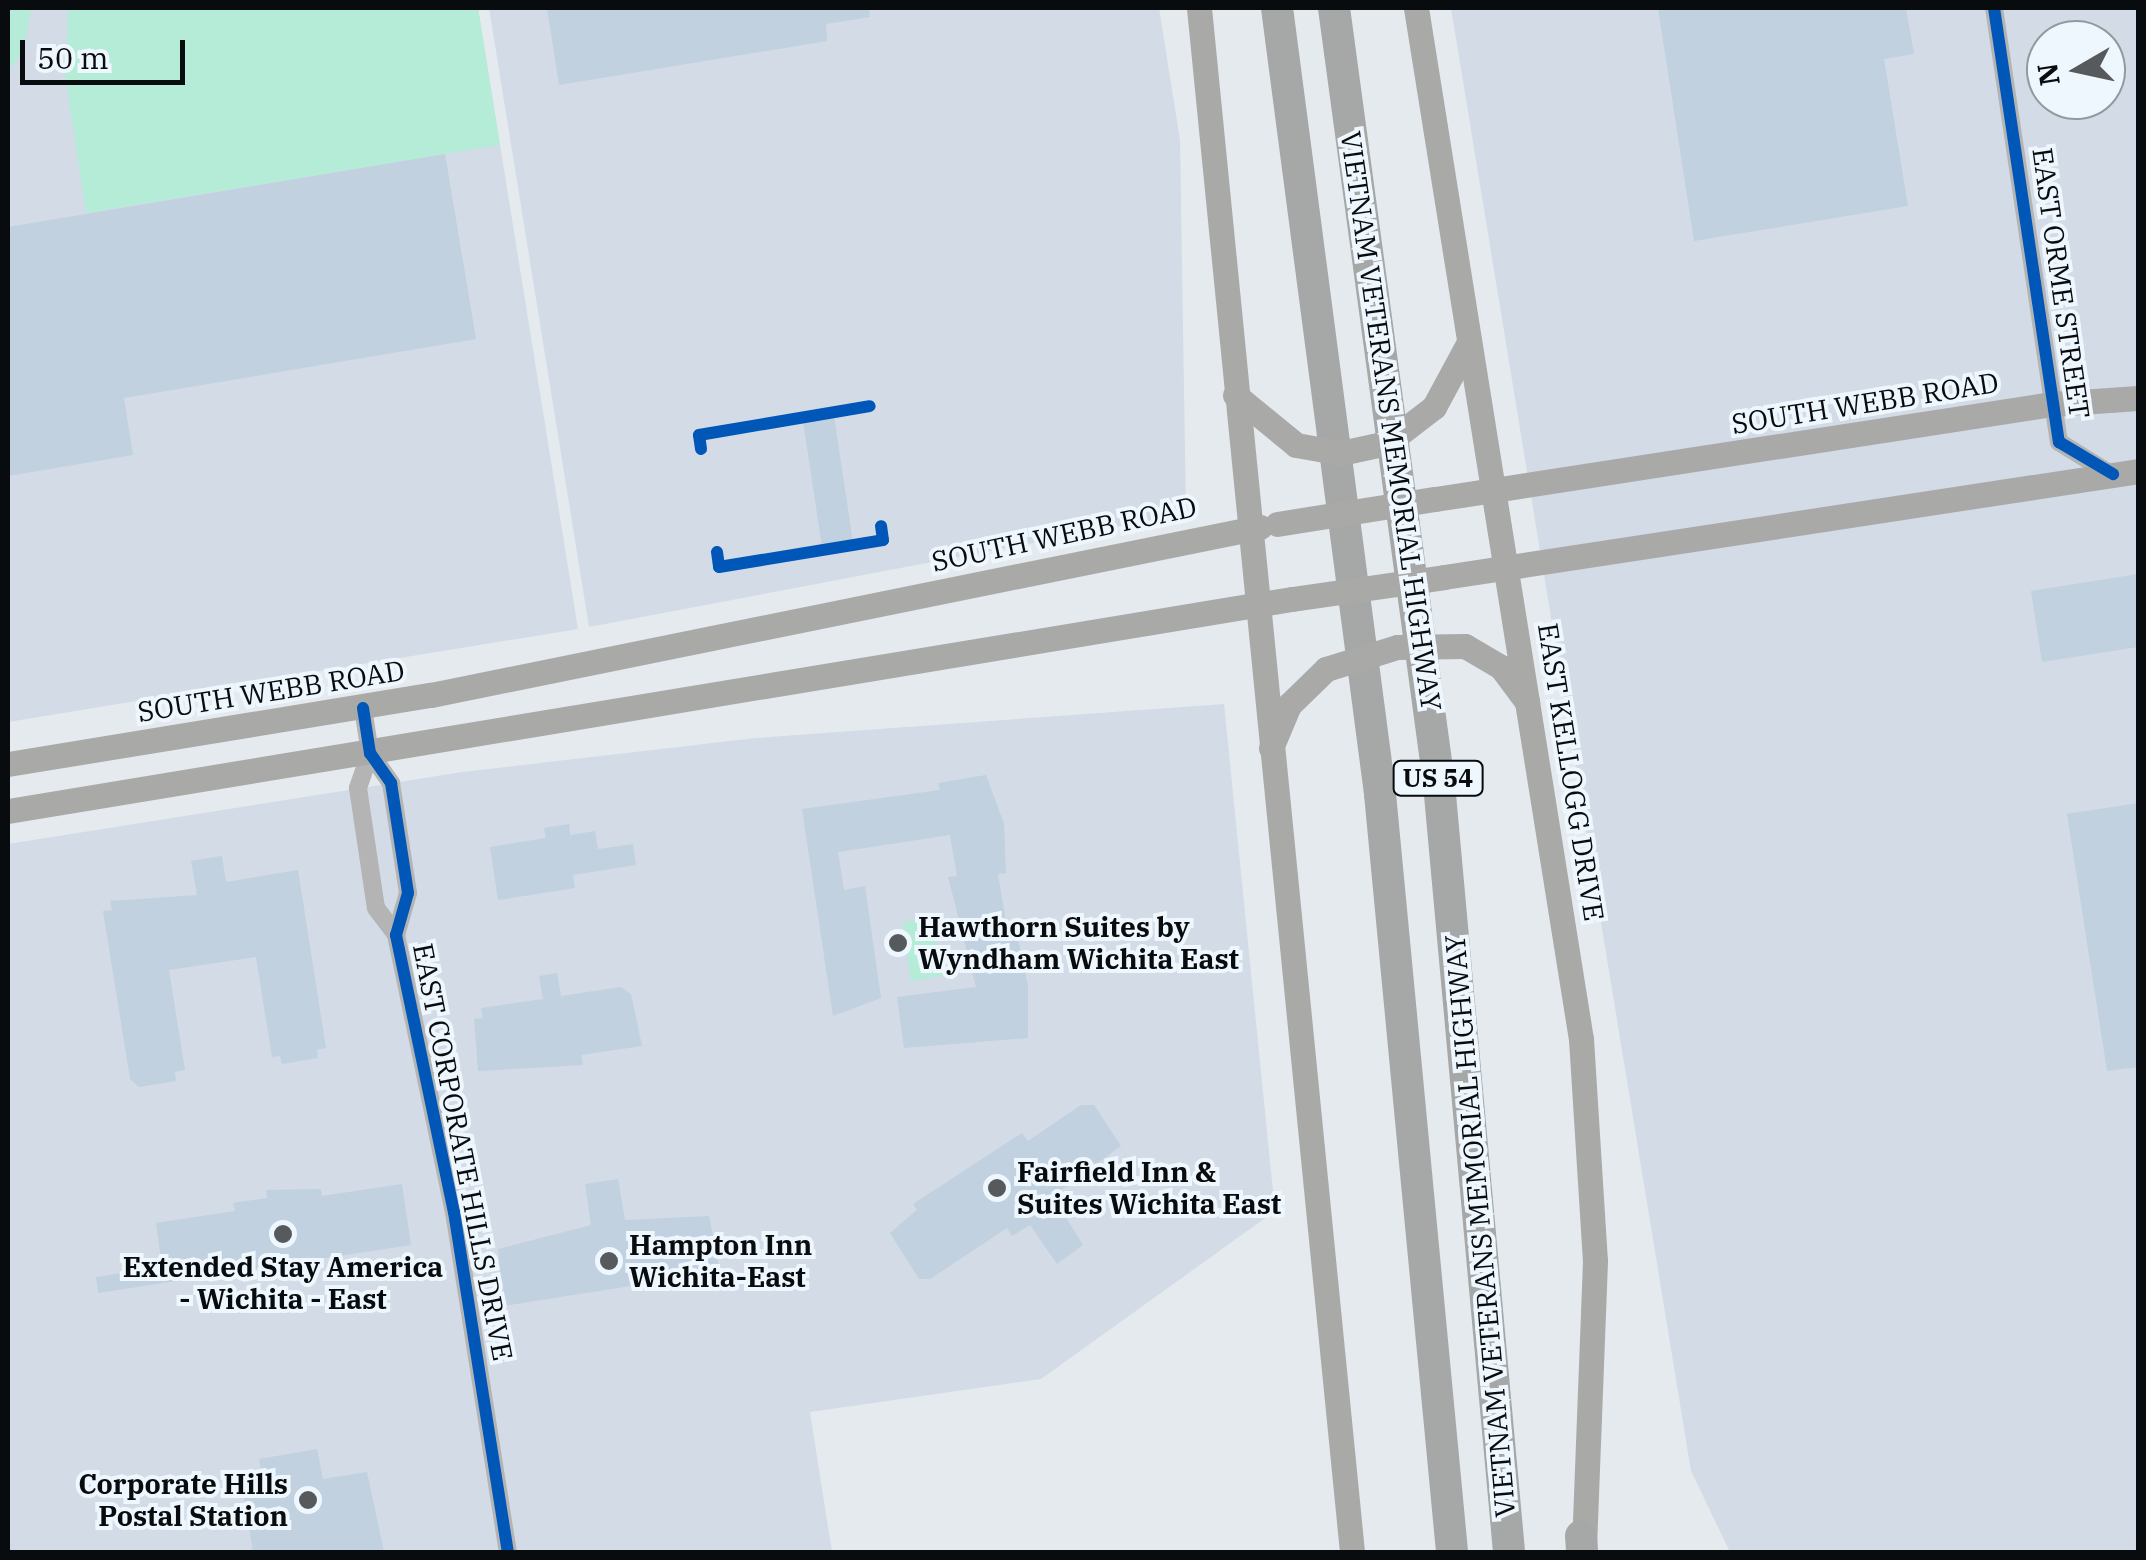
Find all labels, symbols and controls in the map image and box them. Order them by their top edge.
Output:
scale bar [25,20,190,82]
north arrow [2026,20,2126,120]
text: 50 m [37,38,109,77]
text: N [2028,61,2068,88]
street label: VIETNAM VETERANS MEMORIAL HIGHWAY [1334,129,1448,713]
street label: EAST ORME STREET [2025,145,2097,421]
street label: SOUTH WEBB ROAD [1729,365,2001,441]
street label: SOUTH WEBB ROAD [929,490,1199,578]
street label: EAST KELLOGG DRIVE [1531,621,1611,923]
street label: SOUTH WEBB ROAD [135,653,407,729]
road number: US 54 [1390,758,1486,798]
place label: Hawthorn Suites by Wyndham Wichita East [918,910,1239,976]
marker: Hawthorn Suites by Wyndham Wichita East [887,932,909,954]
street label: VIETNAM VETERANS MEMORIAL HIGHWAY [1438,933,1522,1519]
street label: EAST CORPORATE HILLS DRIVE [406,940,520,1364]
place label: Fairfield Inn & Suites Wichita East [1017,1155,1281,1221]
marker: Fairfield Inn & Suites Wichita East [986,1177,1008,1199]
marker: Extended Stay America - Wichita - East [272,1223,294,1245]
place label: Hampton Inn Wichita-East [629,1228,812,1294]
place label: Extended Stay America - Wichita - East [123,1250,443,1316]
marker: Hampton Inn Wichita-East [598,1250,620,1272]
place label: Corporate Hills Postal Station [78,1467,288,1533]
marker: Corporate Hills Postal Station [297,1489,319,1511]

